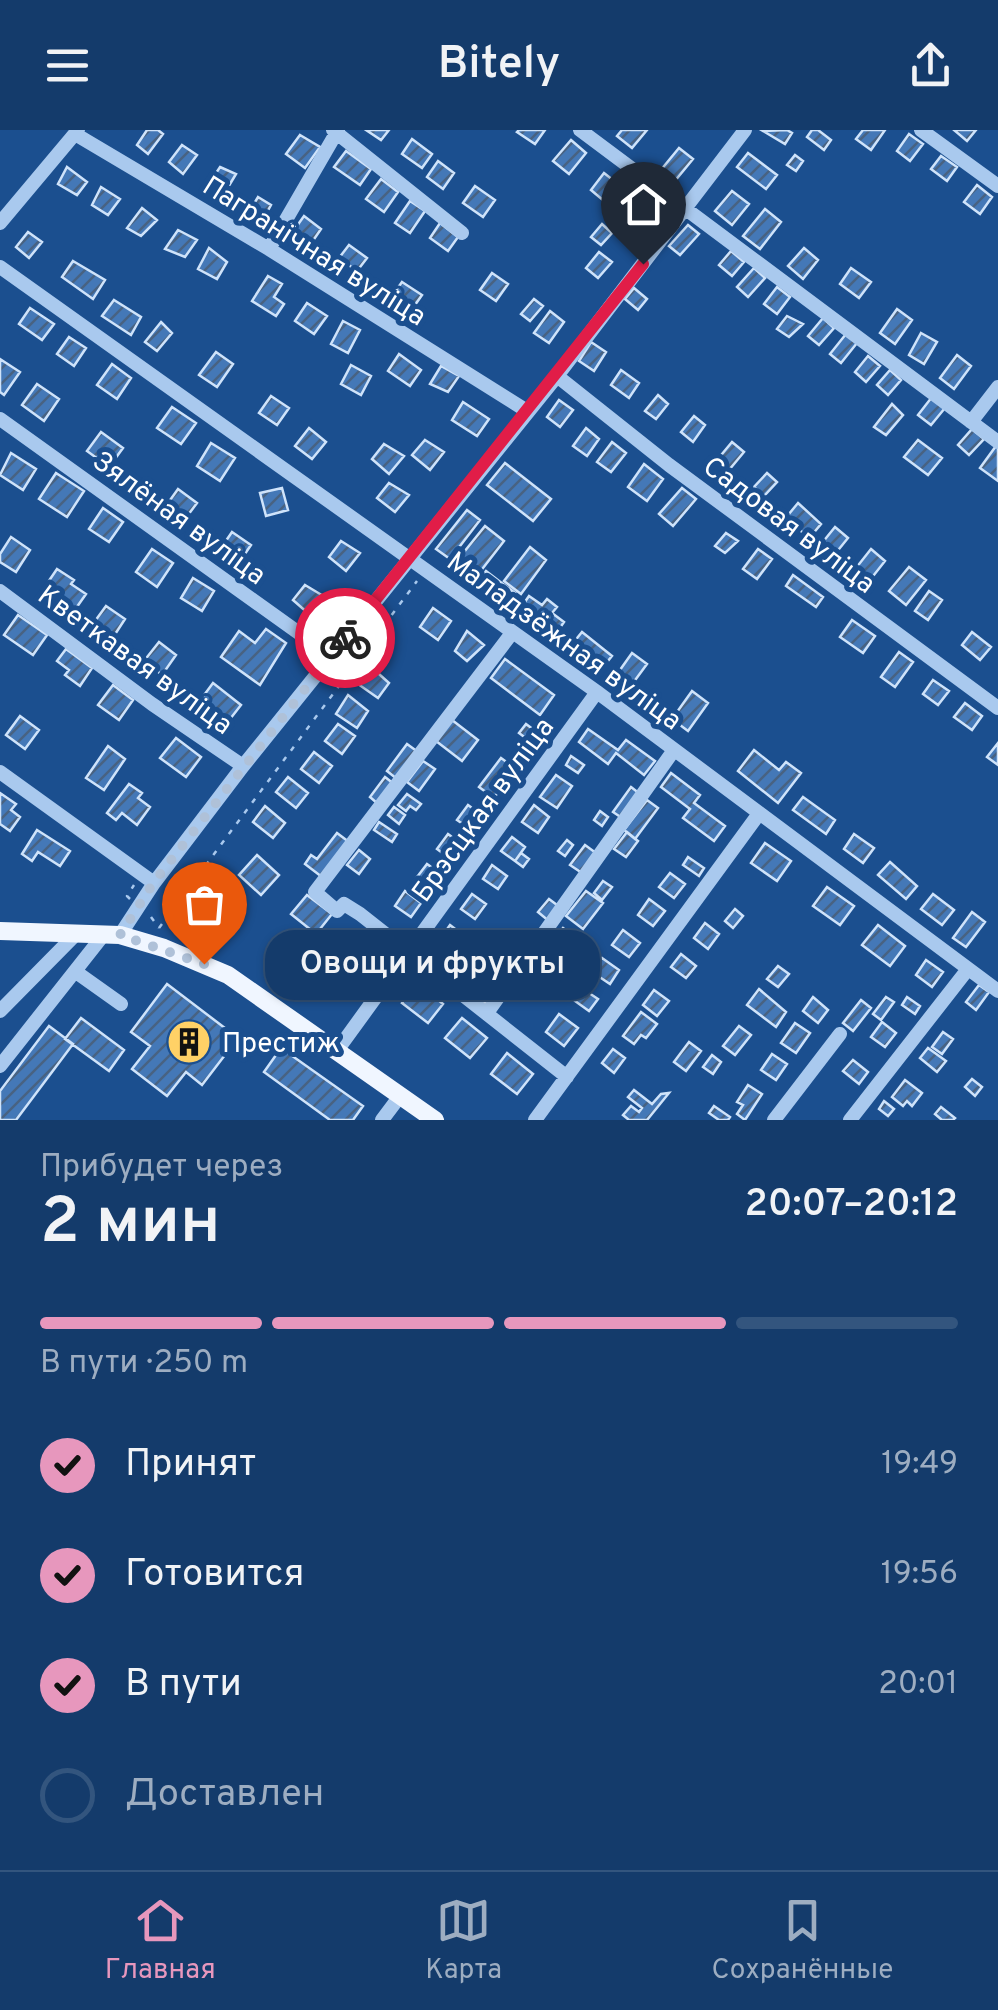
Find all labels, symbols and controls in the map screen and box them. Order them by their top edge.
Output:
text: Bitely [438,37,560,94]
icon: menu [40,38,95,93]
icon: share [903,38,958,93]
pin [601,162,686,265]
street label: Пагранічная вуліца [195,169,432,336]
icon: home [616,177,671,232]
street label: Зялёная вуліца [84,444,272,595]
street label: Садовая вуліца [695,450,882,603]
street label: Маладзёжная вуліца [439,545,688,740]
street label: Кветкавая вуліца [30,578,239,744]
courier [295,588,395,688]
icon: bike [318,611,373,666]
street label: Брэсцкая вуліца [405,711,564,910]
pin [162,862,247,965]
icon: bag [177,877,232,932]
callout: Овощи и фрукты [264,929,599,999]
text: Овощи и фрукты [300,945,565,985]
building icon: Престиж [166,1019,212,1065]
place label: Престиж [222,1027,340,1063]
text: Прибудет через [40,1148,283,1188]
text: 20:07–20:12 [744,1181,958,1230]
text: 2 мин [40,1184,221,1266]
text: В пути · 250 m [40,1344,248,1384]
icon: check [40,1438,95,1493]
text: Принят [125,1441,256,1490]
text: 19:49 [881,1445,958,1485]
icon: check [40,1548,95,1603]
text: Готовится [125,1551,304,1600]
text: 19:56 [881,1555,958,1595]
icon: check [40,1658,95,1713]
text: В пути [125,1661,242,1710]
text: 20:01 [878,1665,958,1705]
text: Доставлен [125,1771,324,1820]
tab: Главная [105,1893,216,1989]
tab: Карта [425,1893,502,1989]
tab: Сохранённые [712,1893,893,1989]

